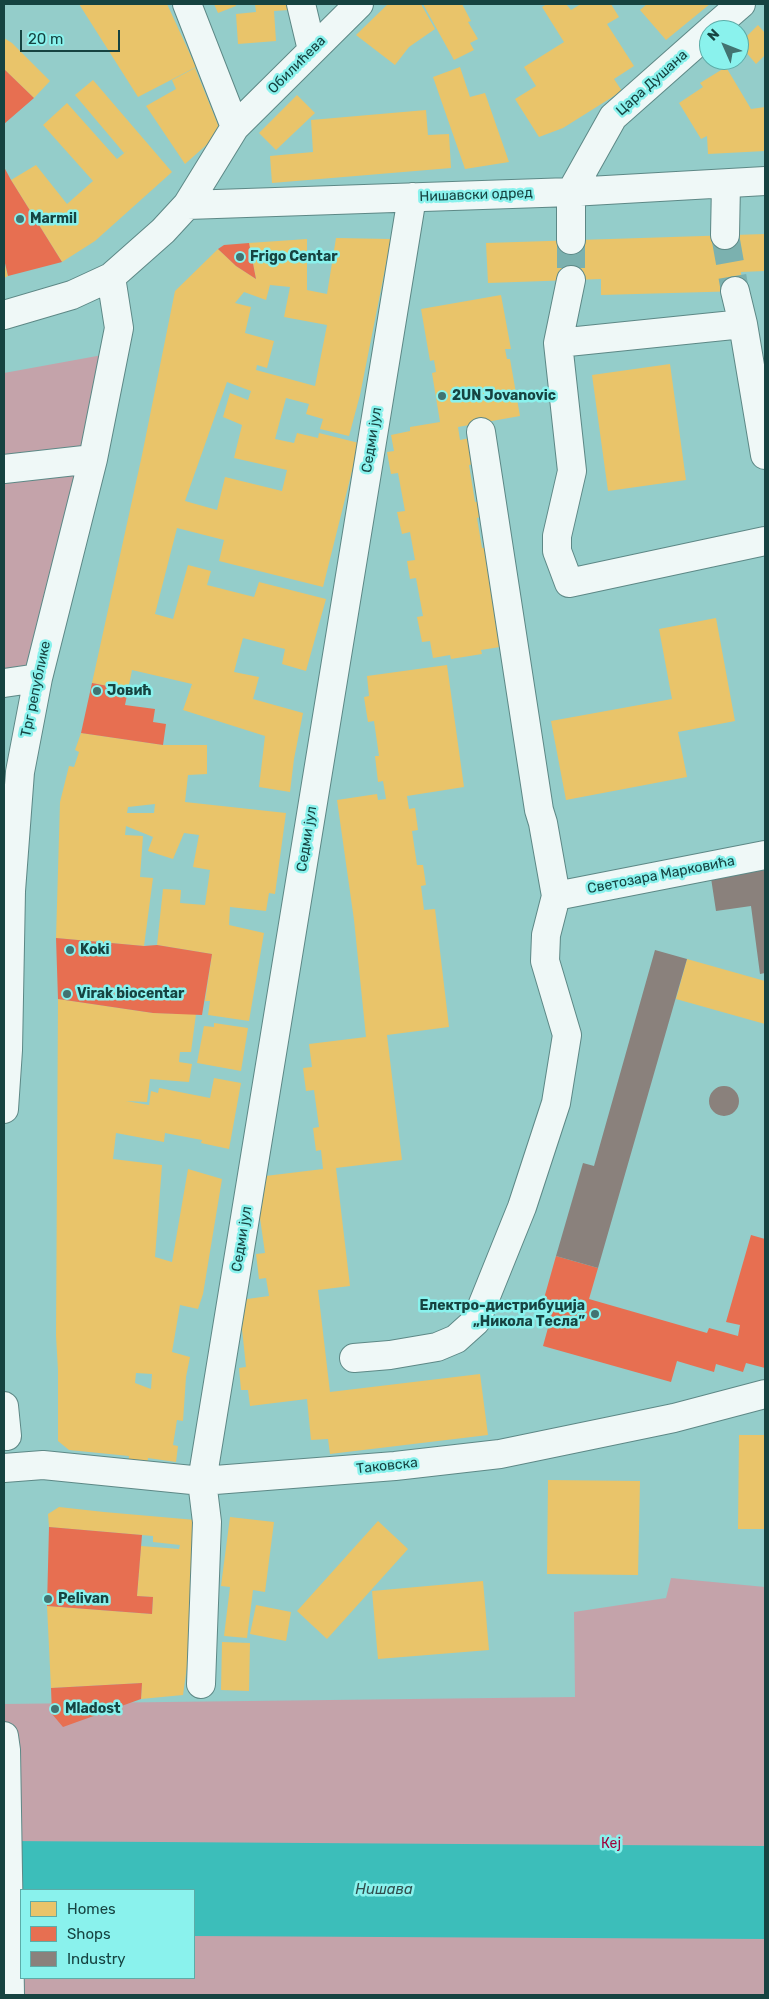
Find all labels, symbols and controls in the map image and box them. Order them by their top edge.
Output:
scale bar [22,20,122,52]
north arrow [699,20,749,70]
text: N [704,25,723,44]
text: 20 m [28,30,63,48]
street label: Обилићева [265,33,329,97]
street label: Цара Душана [613,47,691,119]
street label: Нишавски одред [419,185,533,205]
place label: Marmil [30,211,77,227]
marker: Marmil [14,213,26,225]
place label: Frigo Centar [250,249,338,265]
marker: Frigo Centar [234,251,246,263]
place label: 2UN Jovanovic [452,388,556,404]
marker: 2UN Jovanovic [436,390,448,402]
street label: Седми јул [359,406,385,474]
street label: Трг републике [18,639,54,739]
place label: Јовић [107,683,152,699]
marker: Јовић [91,685,103,697]
street label: Седми јул [294,805,320,873]
street label: Светозара Марковића [586,852,736,898]
place label: Koki [80,942,110,958]
marker: Koki [64,944,76,956]
place label: Virak biocentar [77,986,184,1002]
marker: Virak biocentar [61,988,73,1000]
street label: Седми јул [229,1205,255,1273]
place label: Електро-дистрибуција „Никола Тесла” [419,1298,585,1330]
marker: Електро-дистрибуција „Никола Тесла” [589,1308,601,1320]
street label: Таковска [355,1454,419,1478]
place label: Pelivan [58,1591,109,1607]
marker: Pelivan [42,1593,54,1605]
place label: Mladost [65,1701,120,1717]
marker: Mladost [49,1703,61,1715]
park label: Кеј [601,1836,621,1852]
water label: Нишава [355,1881,413,1899]
legend [20,1889,195,1979]
text: Homes [67,1900,116,1918]
text: Shops [67,1925,111,1943]
text: Industry [67,1950,126,1968]

